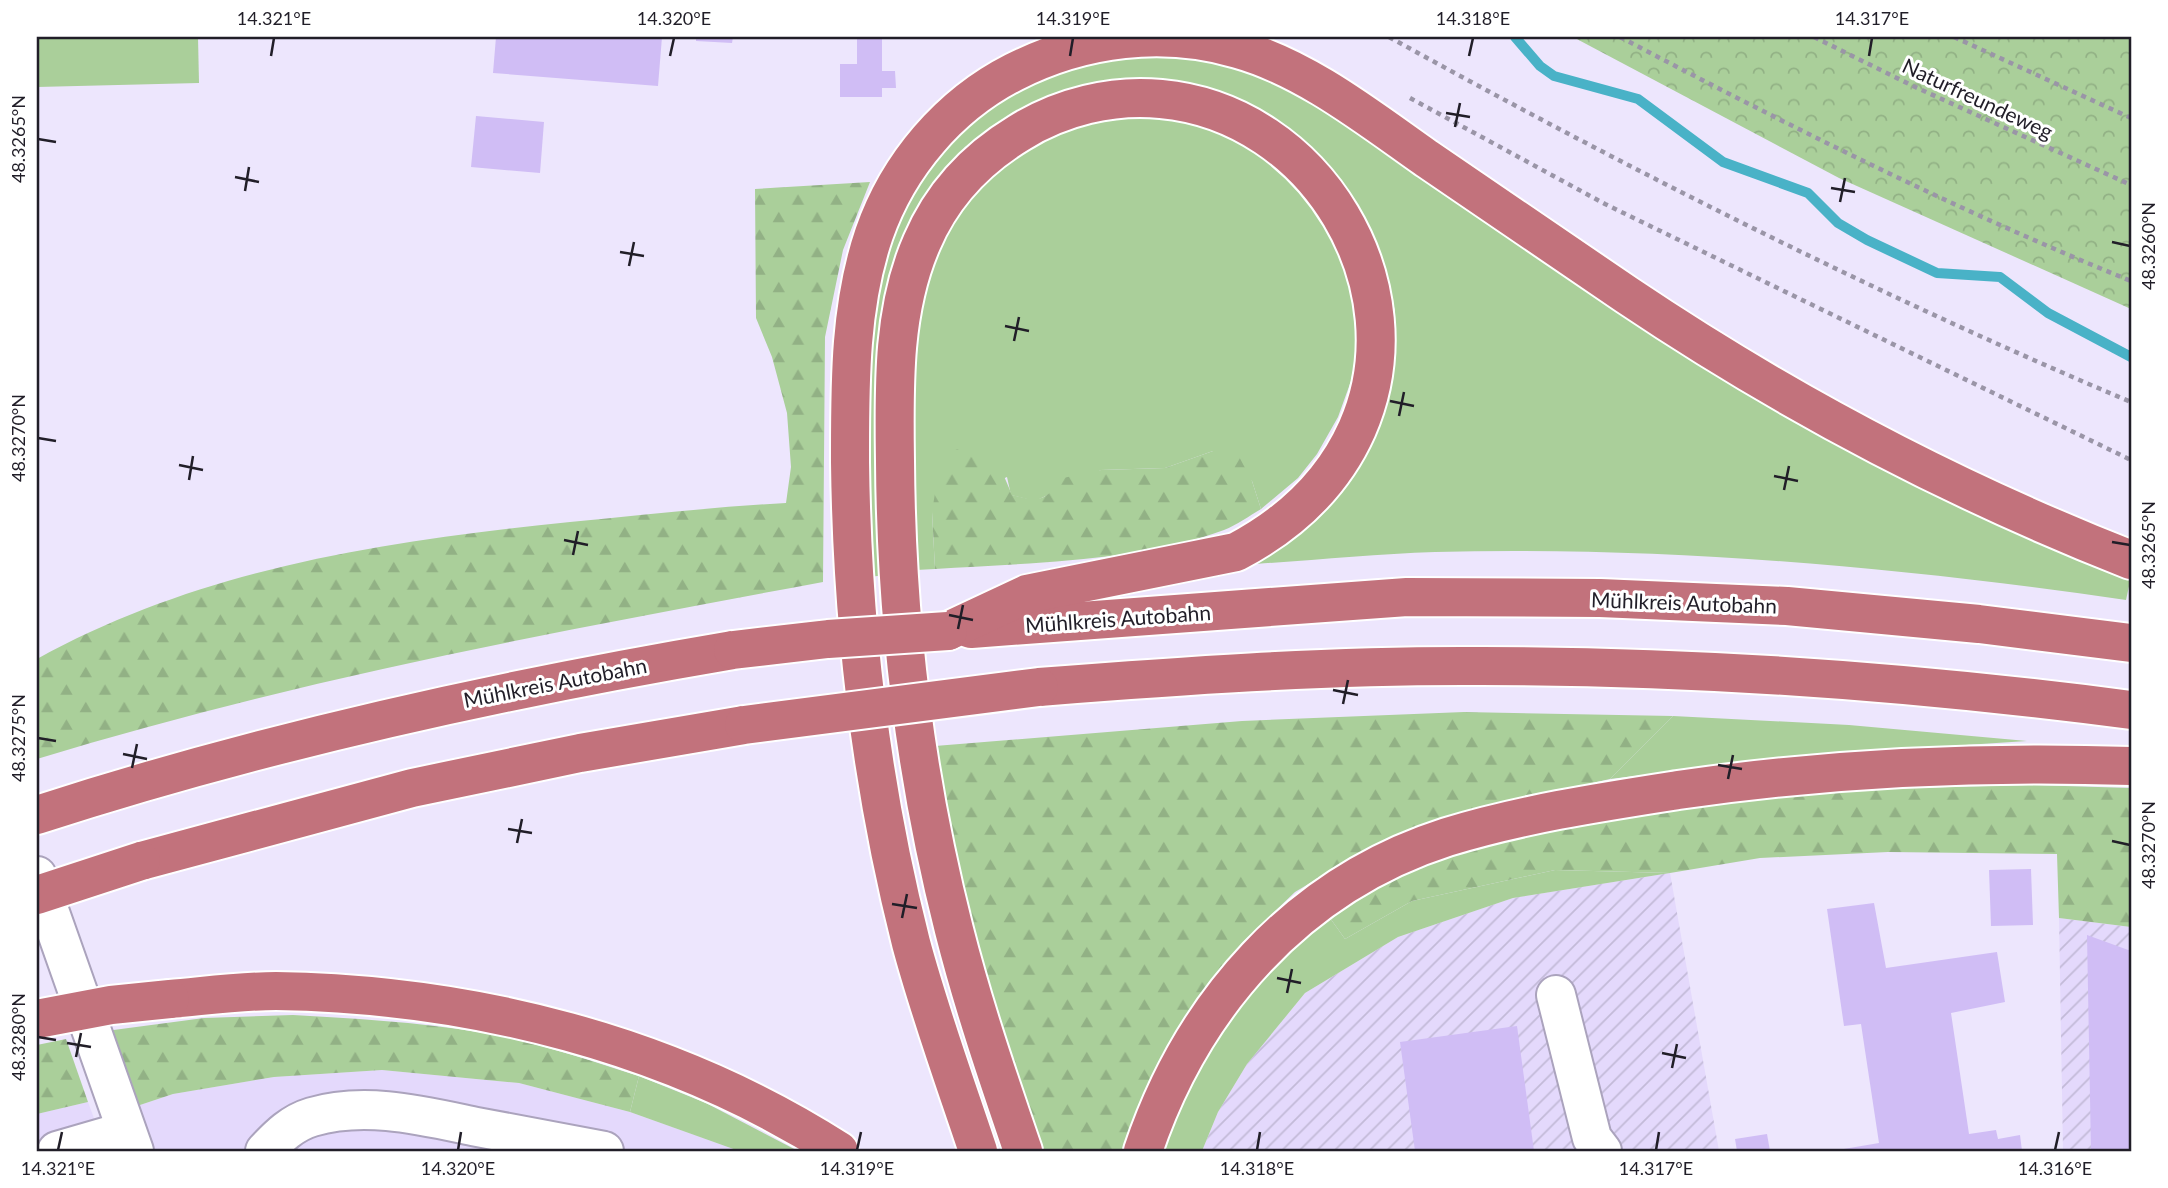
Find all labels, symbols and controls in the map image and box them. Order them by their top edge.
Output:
text: 14.321°E [237,7,311,29]
text: 14.320°E [637,7,711,29]
text: 14.319°E [1036,7,1110,29]
text: 14.318°E [1436,7,1510,29]
text: 14.317°E [1835,7,1909,29]
street label: Naturfreundeweg [1899,52,2057,144]
text: 48.3265°N [7,95,29,183]
text: 48.3260°N [2137,202,2159,290]
text: 48.3270°N [7,394,29,482]
text: 48.3265°N [2137,501,2159,589]
street label: Mühlkreis Autobahn [1591,586,1777,618]
street label: Mühlkreis Autobahn [1024,599,1212,637]
street label: Mühlkreis Autobahn [461,652,649,712]
text: 48.3275°N [7,694,29,782]
text: 48.3270°N [2137,801,2159,889]
text: 48.3280°N [7,993,29,1081]
text: 14.321°E [21,1157,95,1179]
text: 14.320°E [421,1157,495,1179]
text: 14.319°E [820,1157,894,1179]
text: 14.318°E [1220,1157,1294,1179]
text: 14.317°E [1619,1157,1693,1179]
text: 14.316°E [2018,1157,2092,1179]

